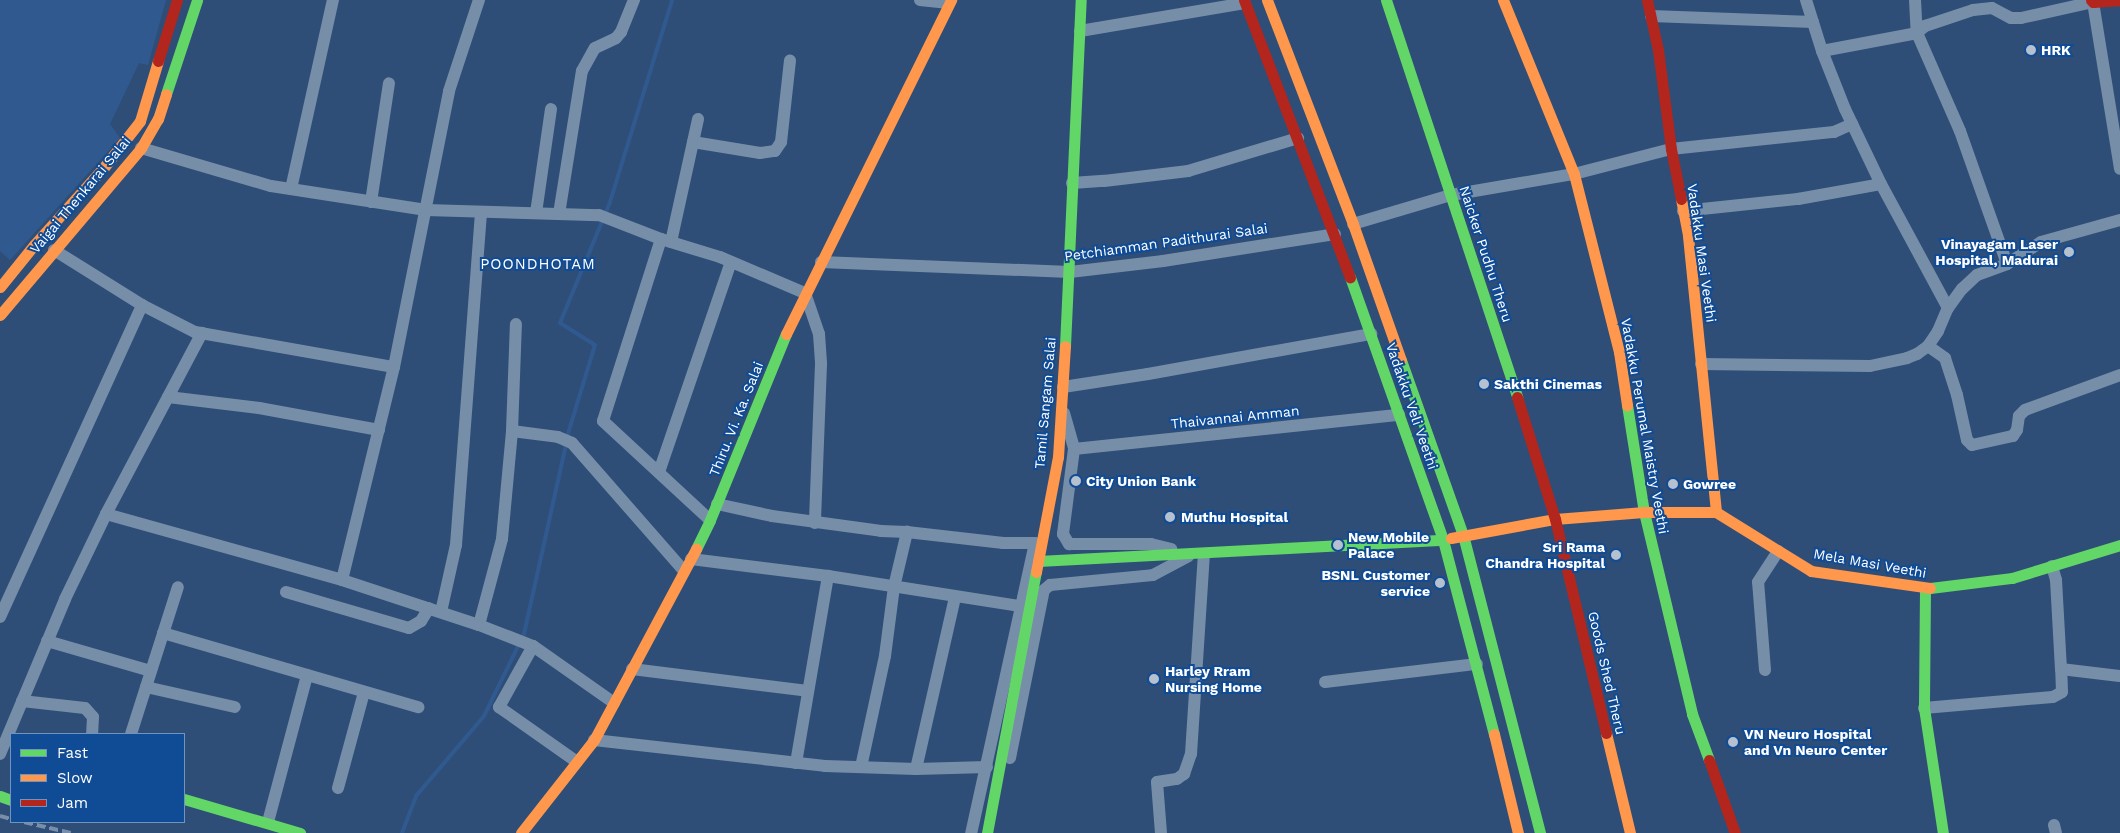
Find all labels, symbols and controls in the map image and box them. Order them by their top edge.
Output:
place label: HRK [2041,42,2071,58]
marker: HRK [2025,44,2037,56]
street label: Vaigai Thenkarai Salai [26,133,134,257]
street label: Vadakku Masi Veethi [1684,182,1720,324]
street label: Naicker Pudhu Theru [1456,183,1516,325]
street label: Petchiamman Padithurai Salai [1063,219,1269,265]
place label: Vinayagam Laser Hospital, Madurai [1935,236,2058,268]
marker: Vinayagam Laser Hospital, Madurai [2062,245,2076,259]
district label: POONDHOTAM [479,256,597,274]
street label: Vadakku Perumal Maistry Veethi [1618,316,1672,536]
street label: Tamil Sangam Salai [1031,336,1059,470]
street label: Vadakku Veli Veethi [1382,340,1442,472]
street label: Thiru. Vi. Ka. Salai [705,359,767,479]
place label: Sakthi Cinemas [1494,376,1602,392]
marker: Sakthi Cinemas [1478,378,1490,390]
street label: Thaivannai Amman [1170,402,1300,432]
place label: City Union Bank [1086,473,1196,489]
marker: City Union Bank [1070,475,1082,487]
place label: Gowree [1683,476,1736,492]
marker: Gowree [1667,478,1679,490]
place label: Muthu Hospital [1181,509,1288,525]
marker: Muthu Hospital [1163,510,1177,524]
place label: New Mobile Palace [1348,529,1429,562]
marker: New Mobile Palace [1332,539,1344,551]
place label: Sri Rama Chandra Hospital [1485,539,1605,572]
street label: Mela Masi Veethi [1812,545,1928,581]
marker: Sri Rama Chandra Hospital [1609,548,1623,562]
place label: BSNL Customer service [1321,567,1430,600]
marker: BSNL Customer service [1434,577,1446,589]
street label: Goods Shed Theru [1585,610,1629,736]
place label: Harley Rram Nursing Home [1165,663,1262,696]
marker: Harley Rram Nursing Home [1147,672,1161,686]
place label: VN Neuro Hospital and Vn Neuro Center [1744,726,1888,759]
legend [10,733,185,823]
marker: VN Neuro Hospital and Vn Neuro Center [1726,735,1740,749]
text: Fast [57,744,88,762]
text: Slow [57,769,93,787]
text: Jam [57,794,88,812]

